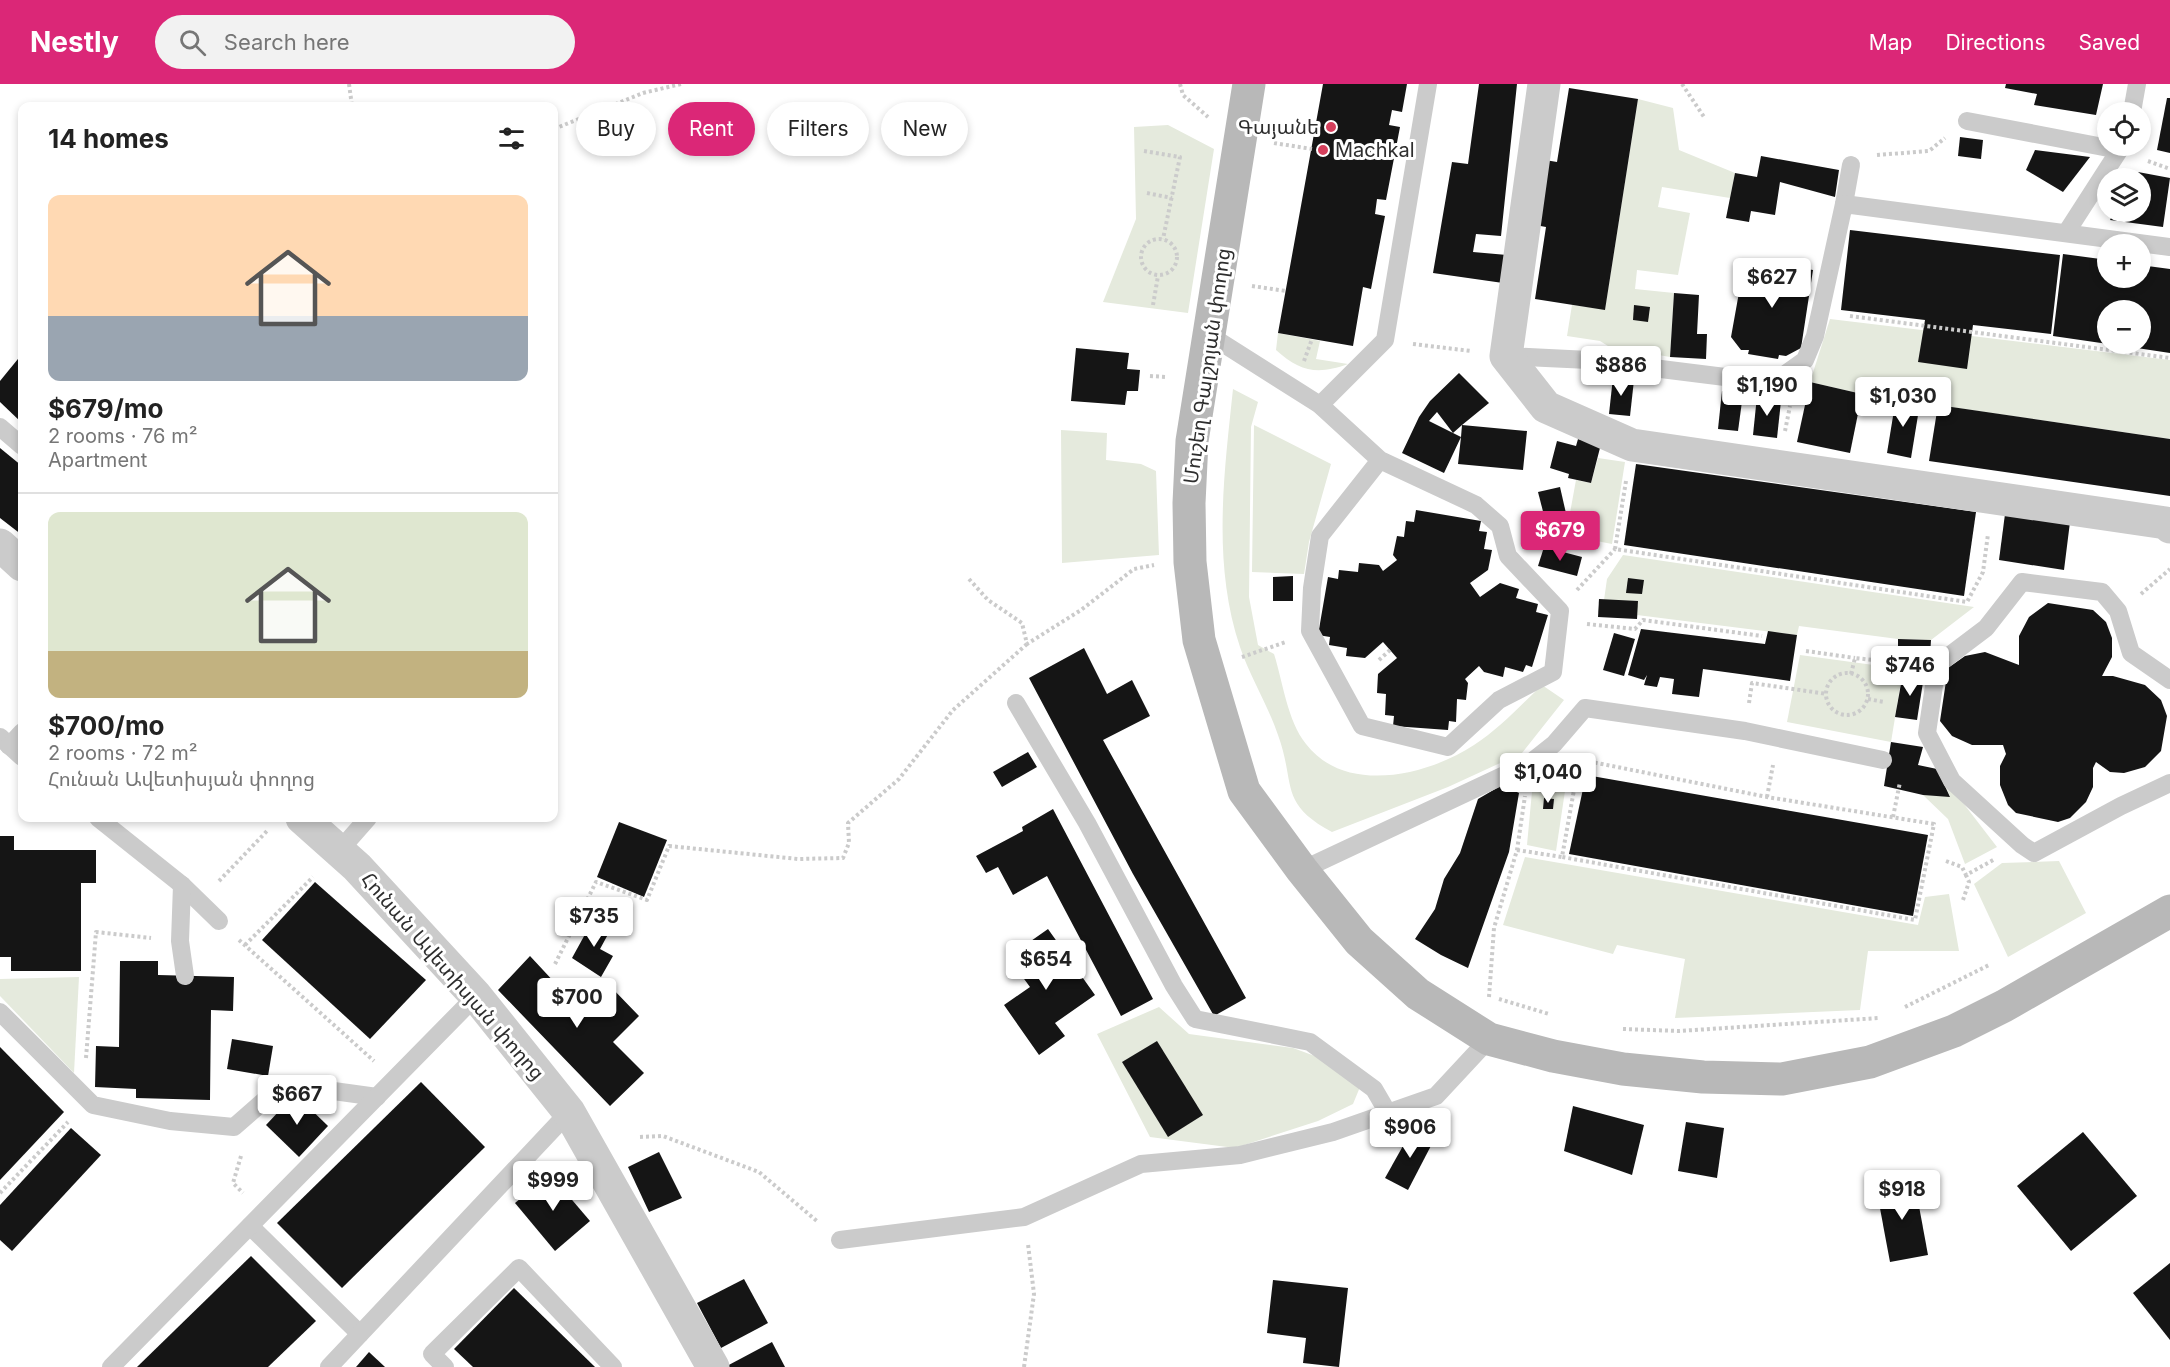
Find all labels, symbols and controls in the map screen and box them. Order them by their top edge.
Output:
search box [155,15,575,69]
text: Nestly [30,25,119,59]
icon: search [176,26,209,59]
text: Search here [224,29,350,55]
text: Map [1869,30,1912,55]
text: Directions [1945,30,2046,55]
text: Saved [2079,30,2140,55]
chip: Buy [576,102,656,156]
chip: Rent [668,102,755,156]
chip: Filters [767,102,869,156]
chip: New [881,102,968,156]
map controls [2097,102,2151,354]
button: locate [2097,102,2151,156]
place label: Գայանե [1238,115,1319,139]
marker: Գայանե [1324,120,1338,134]
icon: filters [495,122,528,155]
text: 14 homes [48,123,169,154]
place label: Machkal [1335,138,1415,162]
marker: Machkal [1316,143,1330,157]
button: layers [2097,168,2151,222]
icon: home [234,234,342,342]
button: + [2097,234,2151,288]
street label: Մուշեղ Գալշոյան փողոց [1179,246,1235,486]
pin: $627 [1736,258,1808,309]
text: $627 [1747,265,1797,289]
button: − [2097,300,2151,354]
pin: $886 [1585,346,1657,397]
text: $886 [1595,353,1647,377]
pin: $1,190 [1718,366,1816,417]
text: $1,190 [1736,373,1798,397]
pin: $1,030 [1854,377,1952,428]
text: $1,030 [1869,384,1937,408]
text: $679/mo [48,393,163,424]
text: 2 rooms · 76 m² [48,424,197,448]
text: Apartment [48,448,147,472]
pin: $679 [1524,511,1596,562]
text: $679 [1535,518,1585,542]
icon: home [234,551,342,659]
pin: $746 [1874,646,1946,697]
text: $746 [1885,653,1935,677]
text: $700/mo [48,710,165,741]
text: 2 rooms · 72 m² [48,741,198,765]
pin: $1,040 [1499,753,1597,804]
text: $1,040 [1514,760,1582,784]
text: Հունան Ավետիսյան փողոց [48,767,315,791]
street label: Հունան Ավետիսյան փողոց [356,867,550,1085]
pin: $735 [558,897,630,948]
text: $735 [569,904,619,928]
pin: $654 [1010,940,1082,991]
text: $654 [1020,947,1072,971]
pin: $700 [541,978,613,1029]
text: $700 [551,985,603,1009]
pin: $667 [261,1075,333,1126]
text: $667 [272,1082,322,1106]
pin: $906 [1374,1108,1446,1159]
text: $906 [1384,1115,1436,1139]
pin: $999 [517,1161,589,1212]
text: $999 [527,1168,579,1192]
pin: $918 [1866,1170,1938,1221]
text: $918 [1878,1177,1926,1201]

